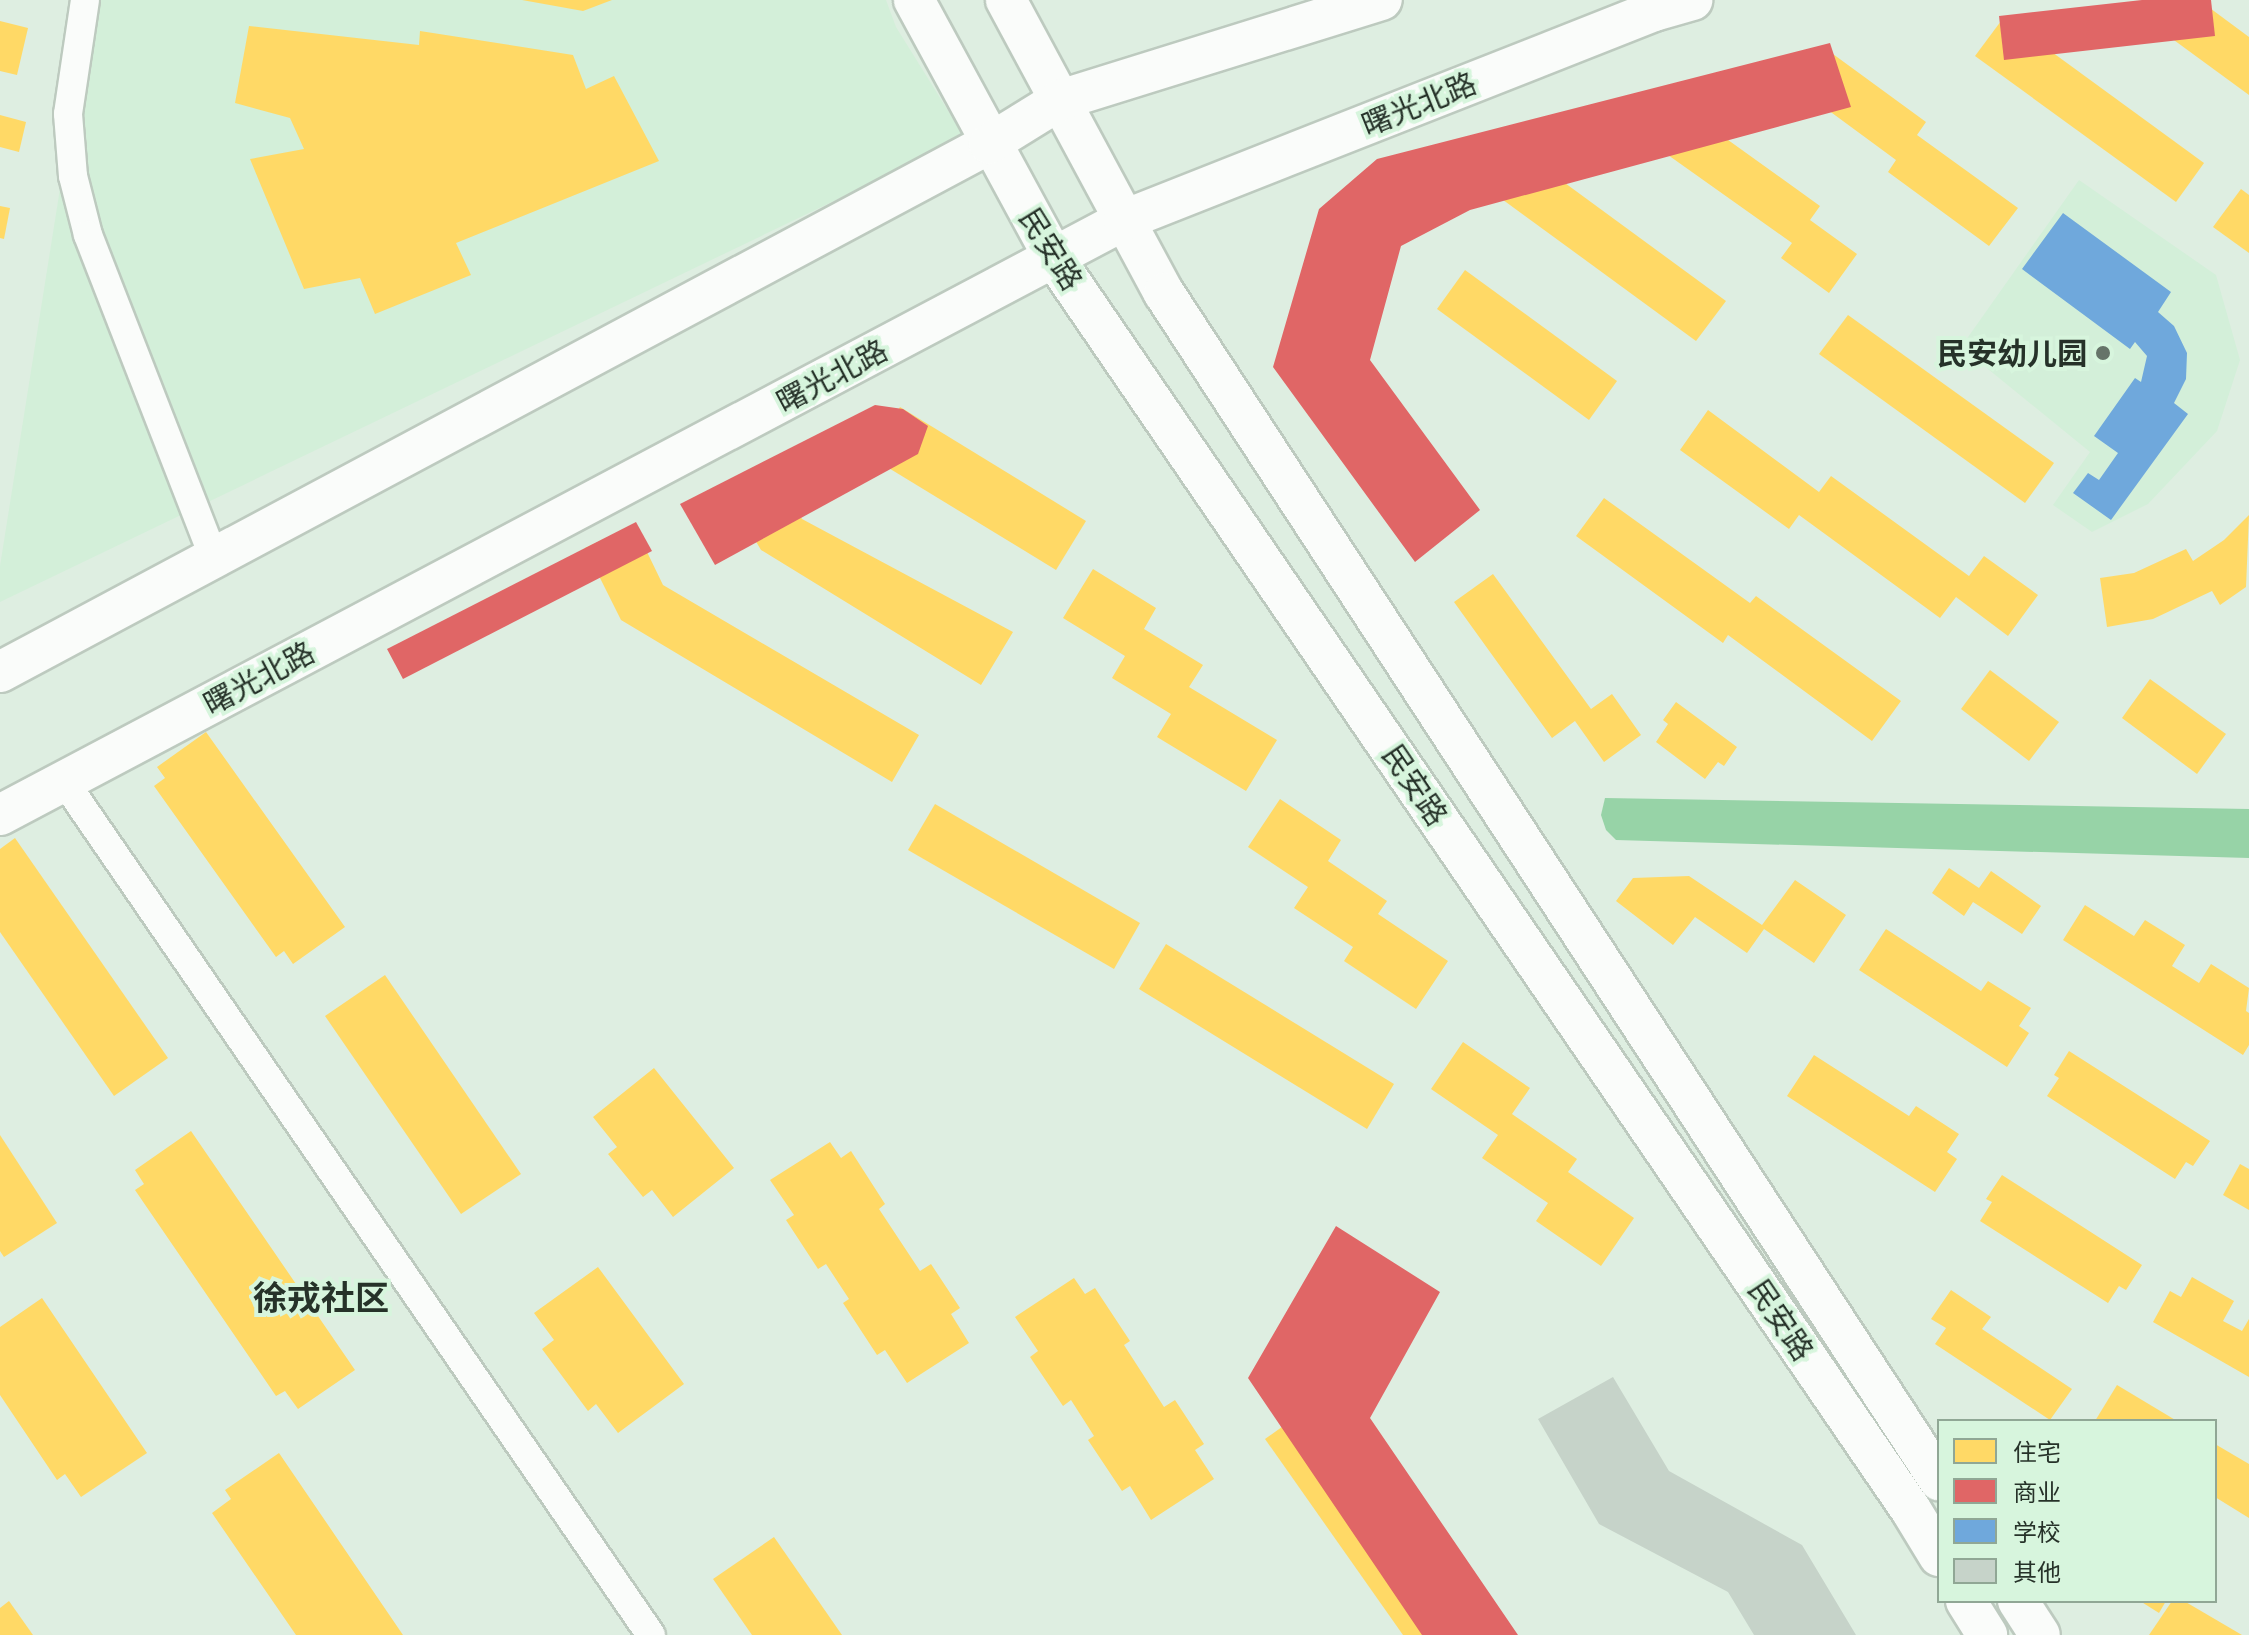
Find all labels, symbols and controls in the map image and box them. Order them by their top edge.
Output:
street label: 曙光北路 [1357,65,1481,143]
street label: 民安路 [1012,201,1090,297]
street label: 曙光北路 [771,332,893,420]
place label: 民安幼儿园 [1937,335,2087,371]
marker: 民安幼儿园 [2094,344,2112,362]
street label: 曙光北路 [198,634,320,722]
street label: 民安路 [1375,738,1455,832]
street label: 民安路 [1741,1273,1821,1367]
district label: 徐戎社区 [253,1278,389,1318]
legend [1937,1419,2217,1603]
text: 住宅 [2013,1434,2061,1470]
text: 商业 [2013,1474,2061,1510]
text: 学校 [2013,1514,2061,1550]
text: 其他 [2013,1554,2061,1590]

